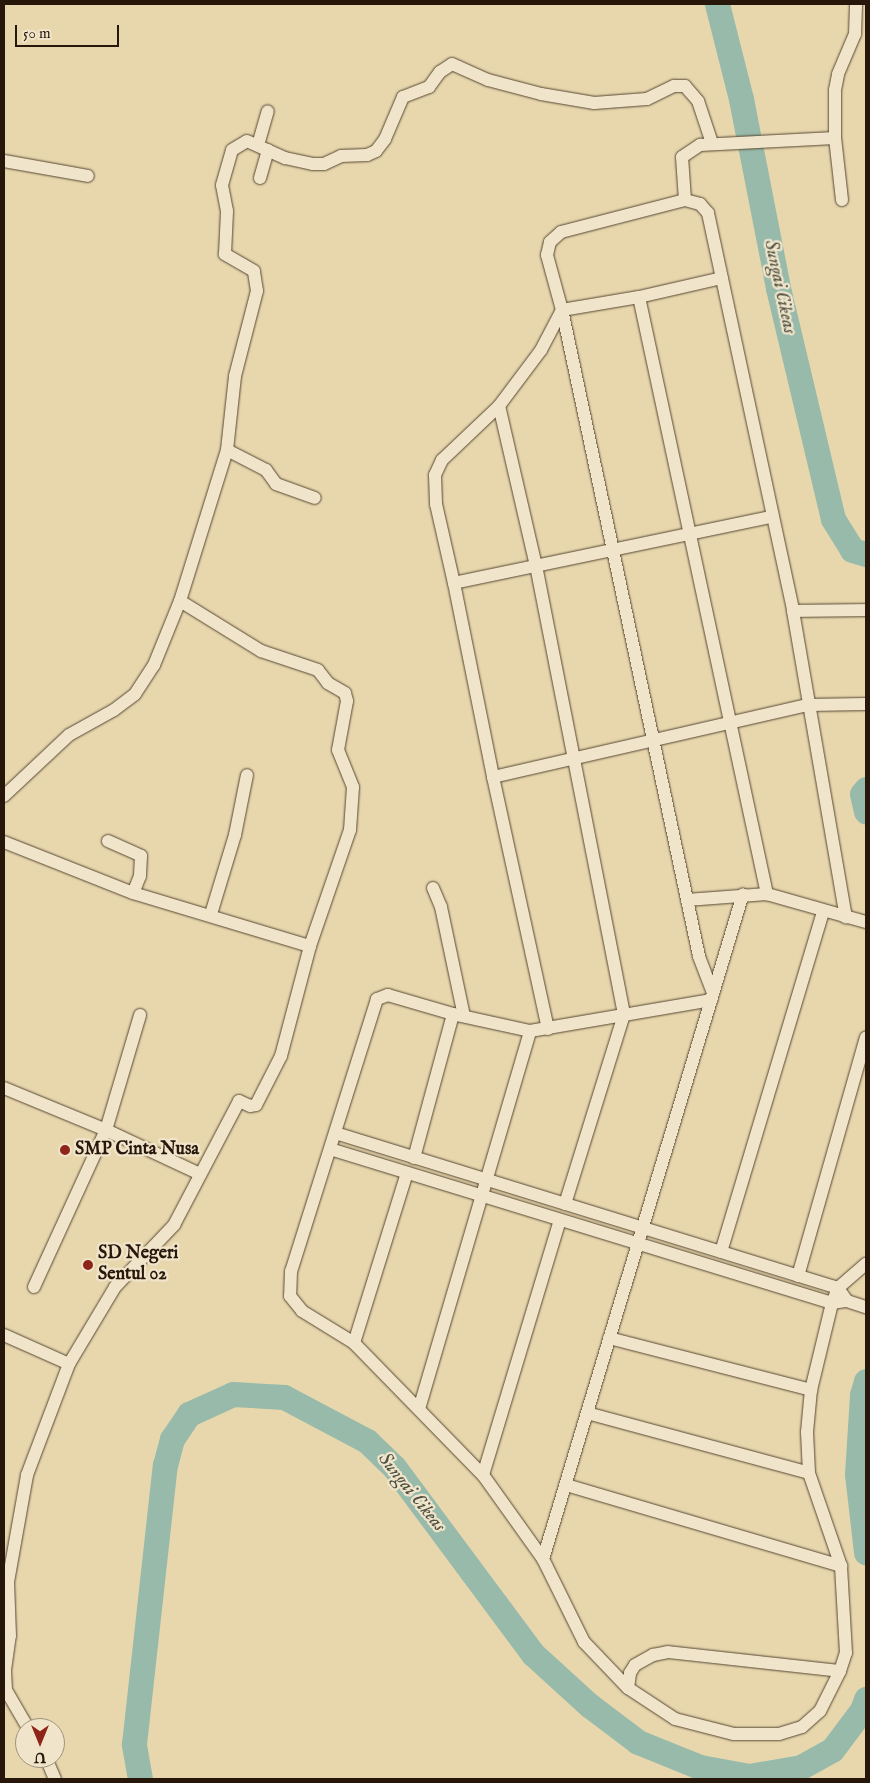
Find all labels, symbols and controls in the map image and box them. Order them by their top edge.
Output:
scale bar [18,15,121,47]
text: 50 m [23,24,51,43]
water label: Sungai Cikeas [758,238,800,336]
place label: SMP Cinta Nusa [75,1139,199,1161]
marker: SMP Cinta Nusa [59,1144,71,1156]
place label: SD Negeri Sentul 02 [98,1244,178,1286]
marker: SD Negeri Sentul 02 [82,1259,94,1271]
water label: Sungai Cikeas [372,1449,450,1537]
north arrow [15,1718,65,1768]
text: U [34,1748,46,1766]

